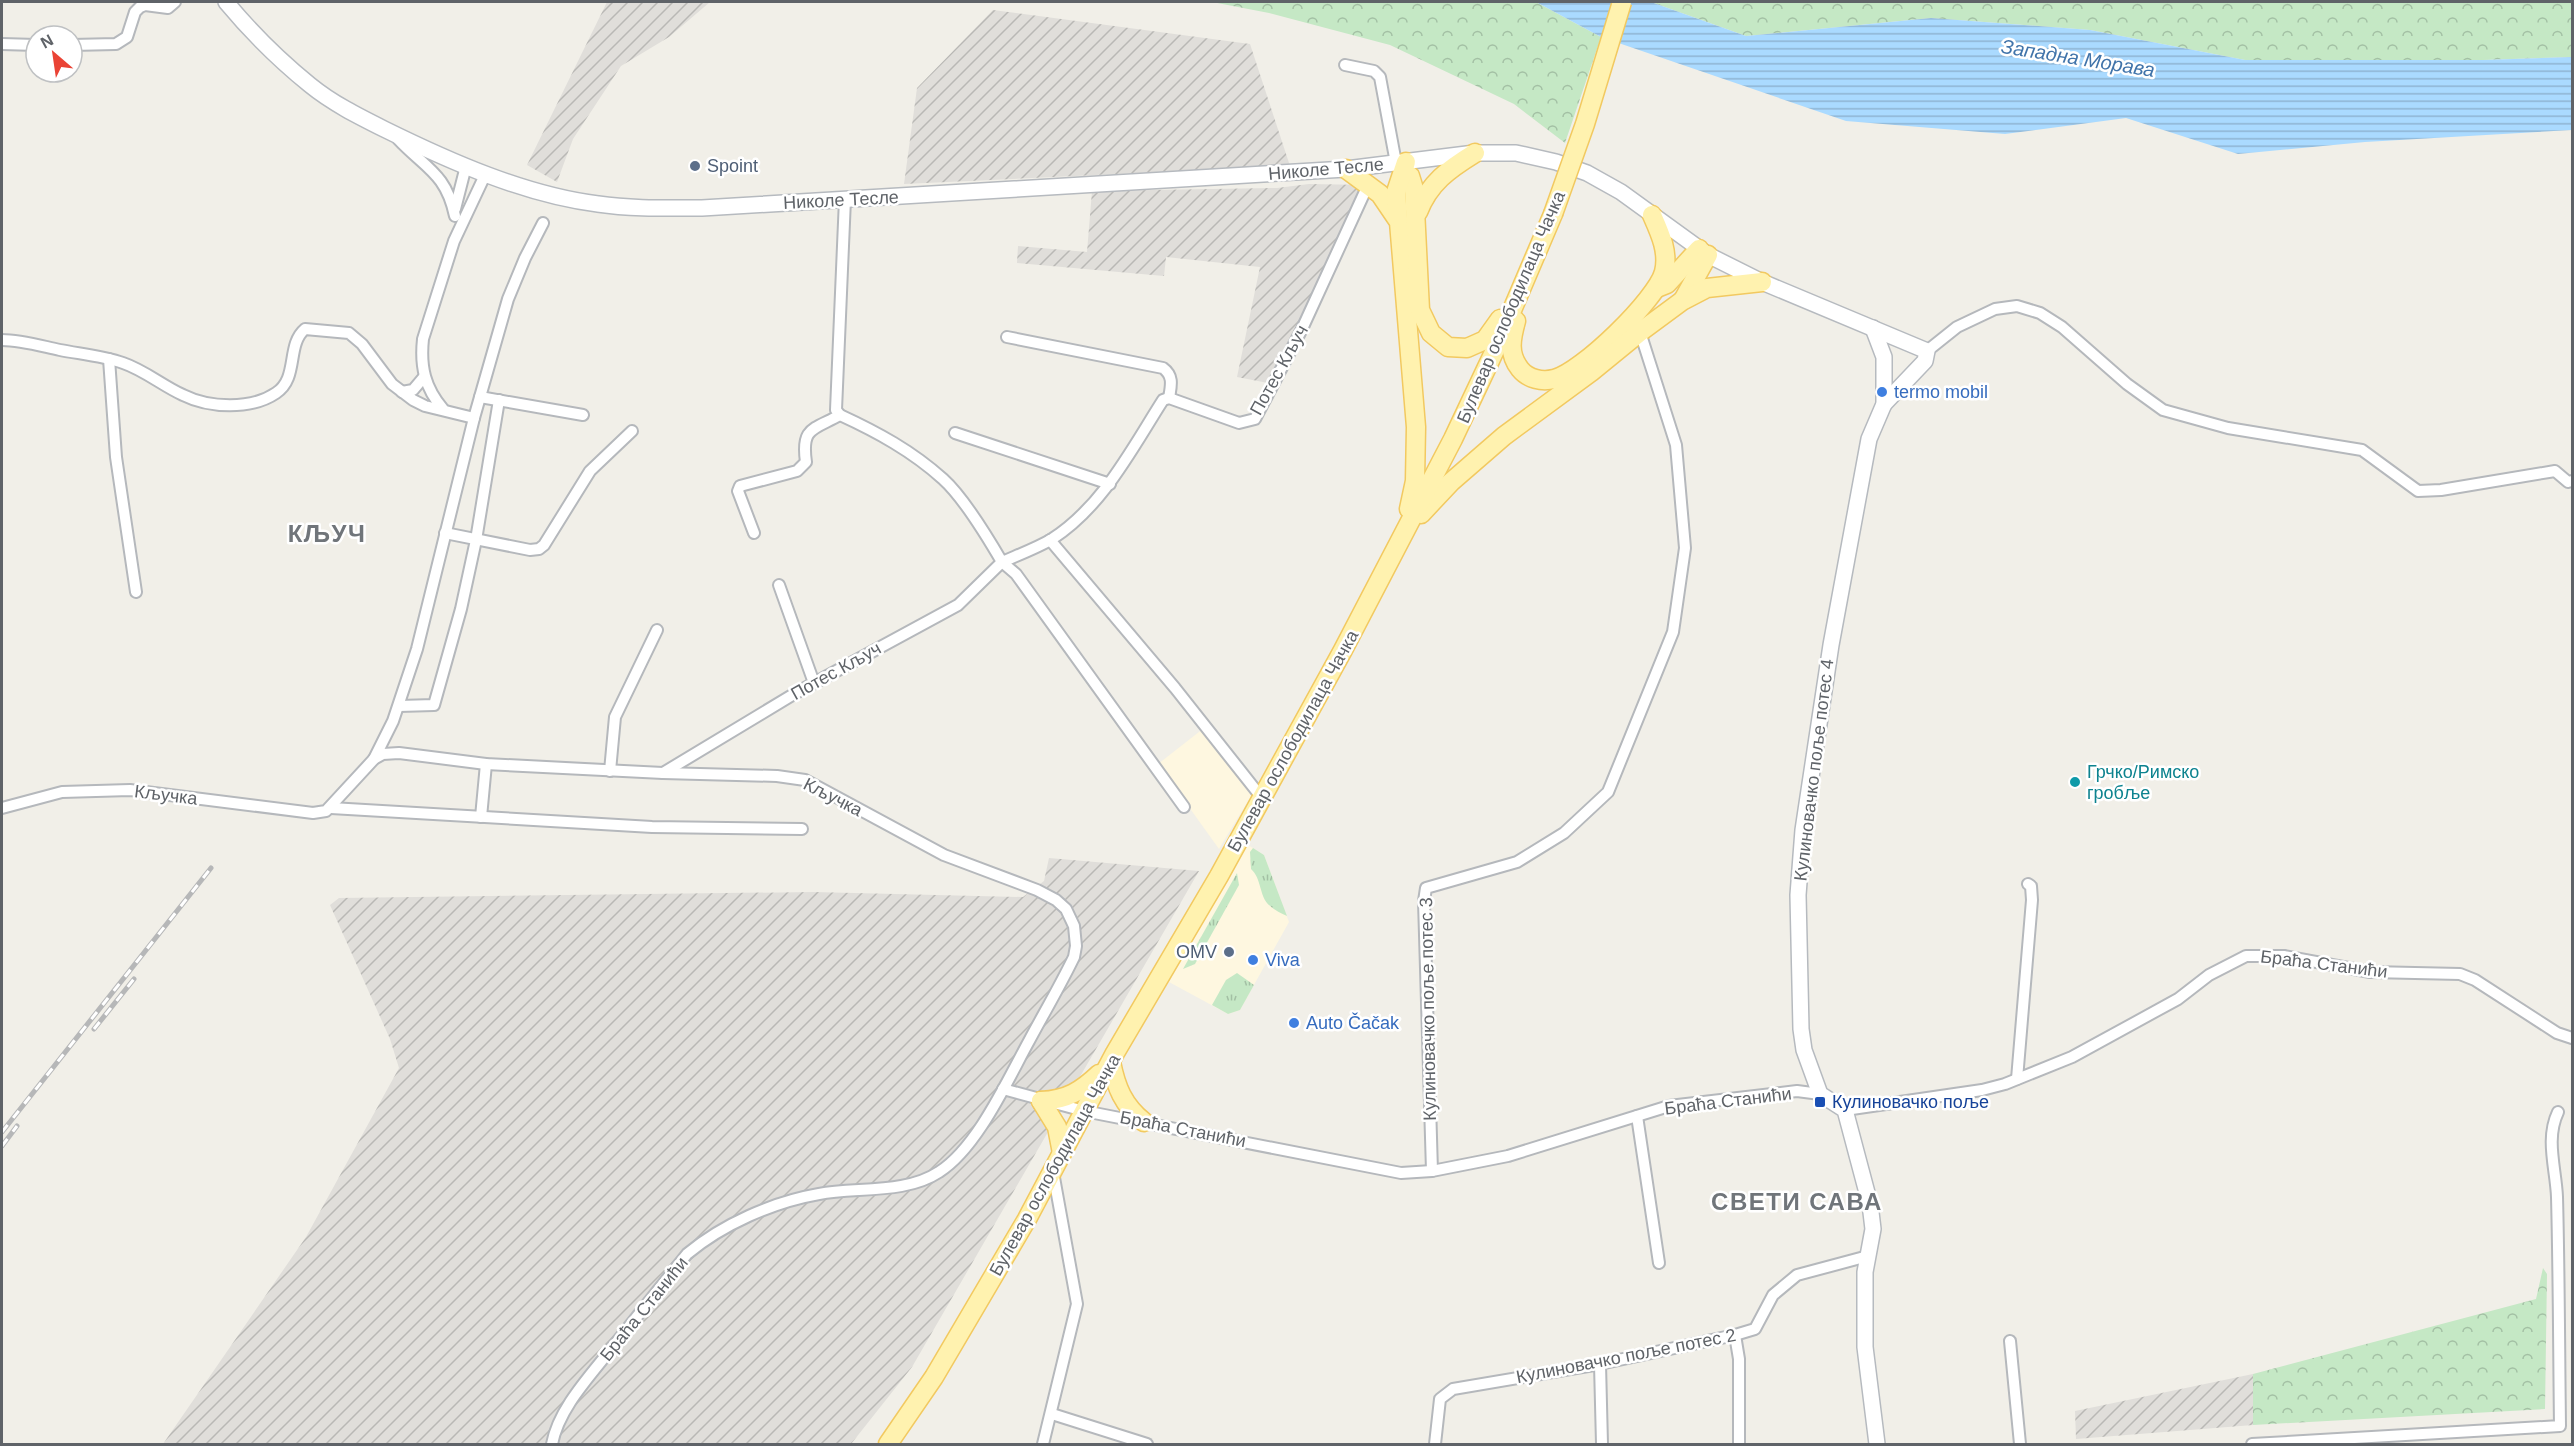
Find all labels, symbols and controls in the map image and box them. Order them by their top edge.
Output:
north arrow [24,24,84,84]
text: N [38,31,56,52]
water label: Западна Морава [2000,35,2156,81]
street label: Николе Тесле [1267,154,1385,184]
place label: Spoint [707,156,758,176]
marker: Spoint [688,159,702,173]
street label: Николе Тесле [783,187,899,213]
street label: Булевар ослободилаца Чачка [1453,187,1569,426]
street label: Потес Кључ [1246,322,1312,418]
place label: termo mobil [1894,382,1988,402]
marker: termo mobil [1875,385,1889,399]
district label: КЉУЧ [288,520,366,547]
street label: Булевар ослободилаца Чачка [1224,626,1363,855]
street label: Потес Кључ [788,638,884,704]
street label: Кулиновачко поље потес 4 [1790,658,1838,882]
place label: Грчко/Римско гробље [2087,762,2199,803]
street label: Кључка [800,774,867,821]
marker: Грчко/Римско гробље [2068,775,2082,789]
street label: Кључка [133,781,200,809]
street label: Кулиновачко поље потес 3 [1416,897,1440,1121]
place label: OMV [1176,942,1217,962]
marker: OMV [1222,945,1236,959]
street label: Браћа Станићи [2259,946,2389,982]
place label: Viva [1265,950,1301,970]
marker: Viva [1246,953,1260,967]
place label: Auto Čačak [1306,1012,1400,1033]
marker: Auto Čačak [1287,1016,1301,1030]
street label: Булевар ослободилаца Чачка [986,1050,1125,1279]
street label: Браћа Станићи [1663,1083,1793,1119]
place label: Кулиновачко поље [1832,1092,1989,1112]
marker: Кулиновачко поље [1813,1095,1827,1109]
street label: Браћа Станићи [1118,1107,1248,1151]
district label: СВЕТИ САВА [1711,1188,1883,1215]
street label: Браћа Станићи [596,1253,692,1365]
street label: Кулиновачко поље потес 2 [1514,1325,1738,1387]

